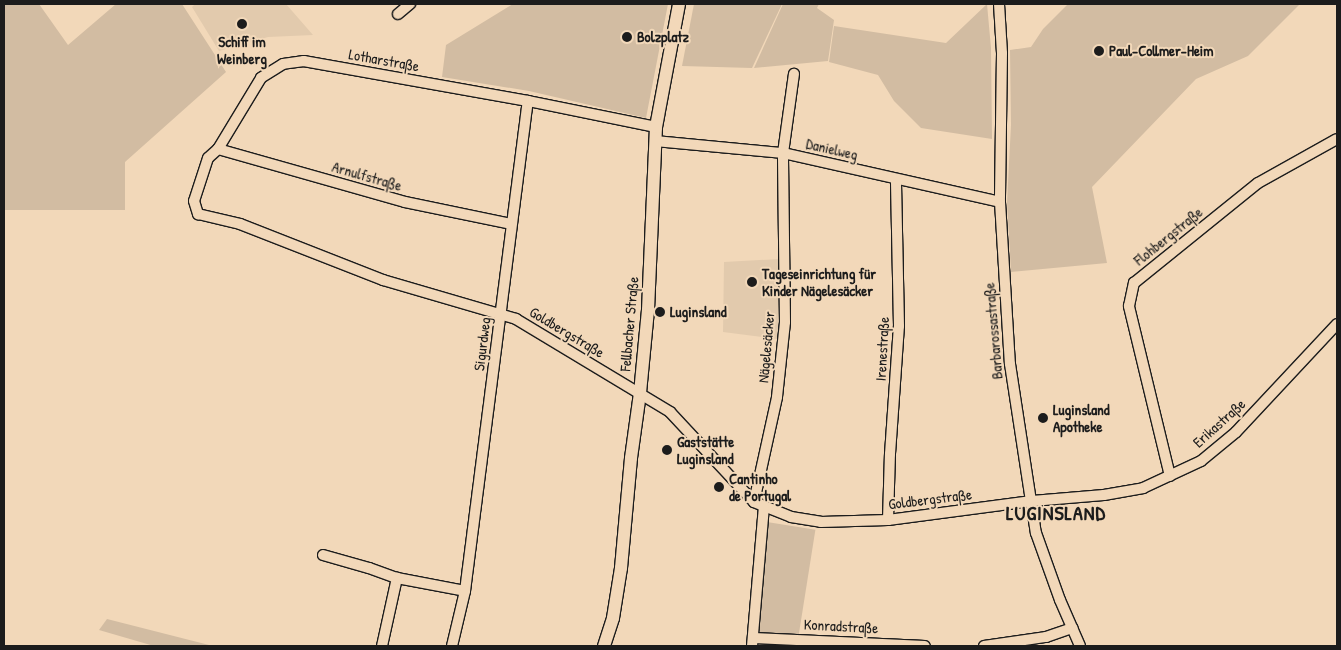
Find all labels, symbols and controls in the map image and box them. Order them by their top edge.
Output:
marker: Schiff im Weinberg [236,18,248,30]
place label: Bolzplatz [637,28,689,46]
marker: Bolzplatz [621,31,633,43]
place label: Schiff im Weinberg [217,32,267,67]
place label: Paul-Collmer-Heim [1109,42,1213,60]
street label: Lotharstraße [347,45,421,75]
marker: Paul-Collmer-Heim [1093,45,1105,57]
street label: Danielweg [804,134,860,164]
street label: Arnulfstraße [330,157,404,195]
street label: Flohbergstraße [1130,203,1206,269]
place label: Tageseinrichtung für Kinder Nägelesäcker [762,264,876,299]
street label: Fellbacher Straße [616,276,642,372]
marker: Tageseinrichtung für Kinder Nägelesäcker [746,276,758,288]
street label: Barbarossastraße [980,282,1006,380]
street label: Goldbergstraße [526,303,608,361]
place label: Luginsland [670,303,727,321]
marker: Luginsland [654,306,666,318]
street label: Nägelesäcker [754,310,778,384]
street label: Sigurdweg [470,316,494,372]
street label: Irenestraße [871,316,893,382]
street label: Erikastraße [1189,395,1249,451]
place label: Luginsland Apotheke [1053,400,1110,435]
marker: Luginsland Apotheke [1037,412,1049,424]
place label: Gaststätte Luginsland [677,432,734,467]
marker: Gaststätte Luginsland [661,444,673,456]
place label: Cantinho de Portugal [729,469,791,504]
marker: Cantinho de Portugal [713,481,725,493]
street label: Goldbergstraße [887,485,973,513]
district label: LUGINSLAND [1005,500,1107,524]
street label: Konradstraße [803,615,879,637]

